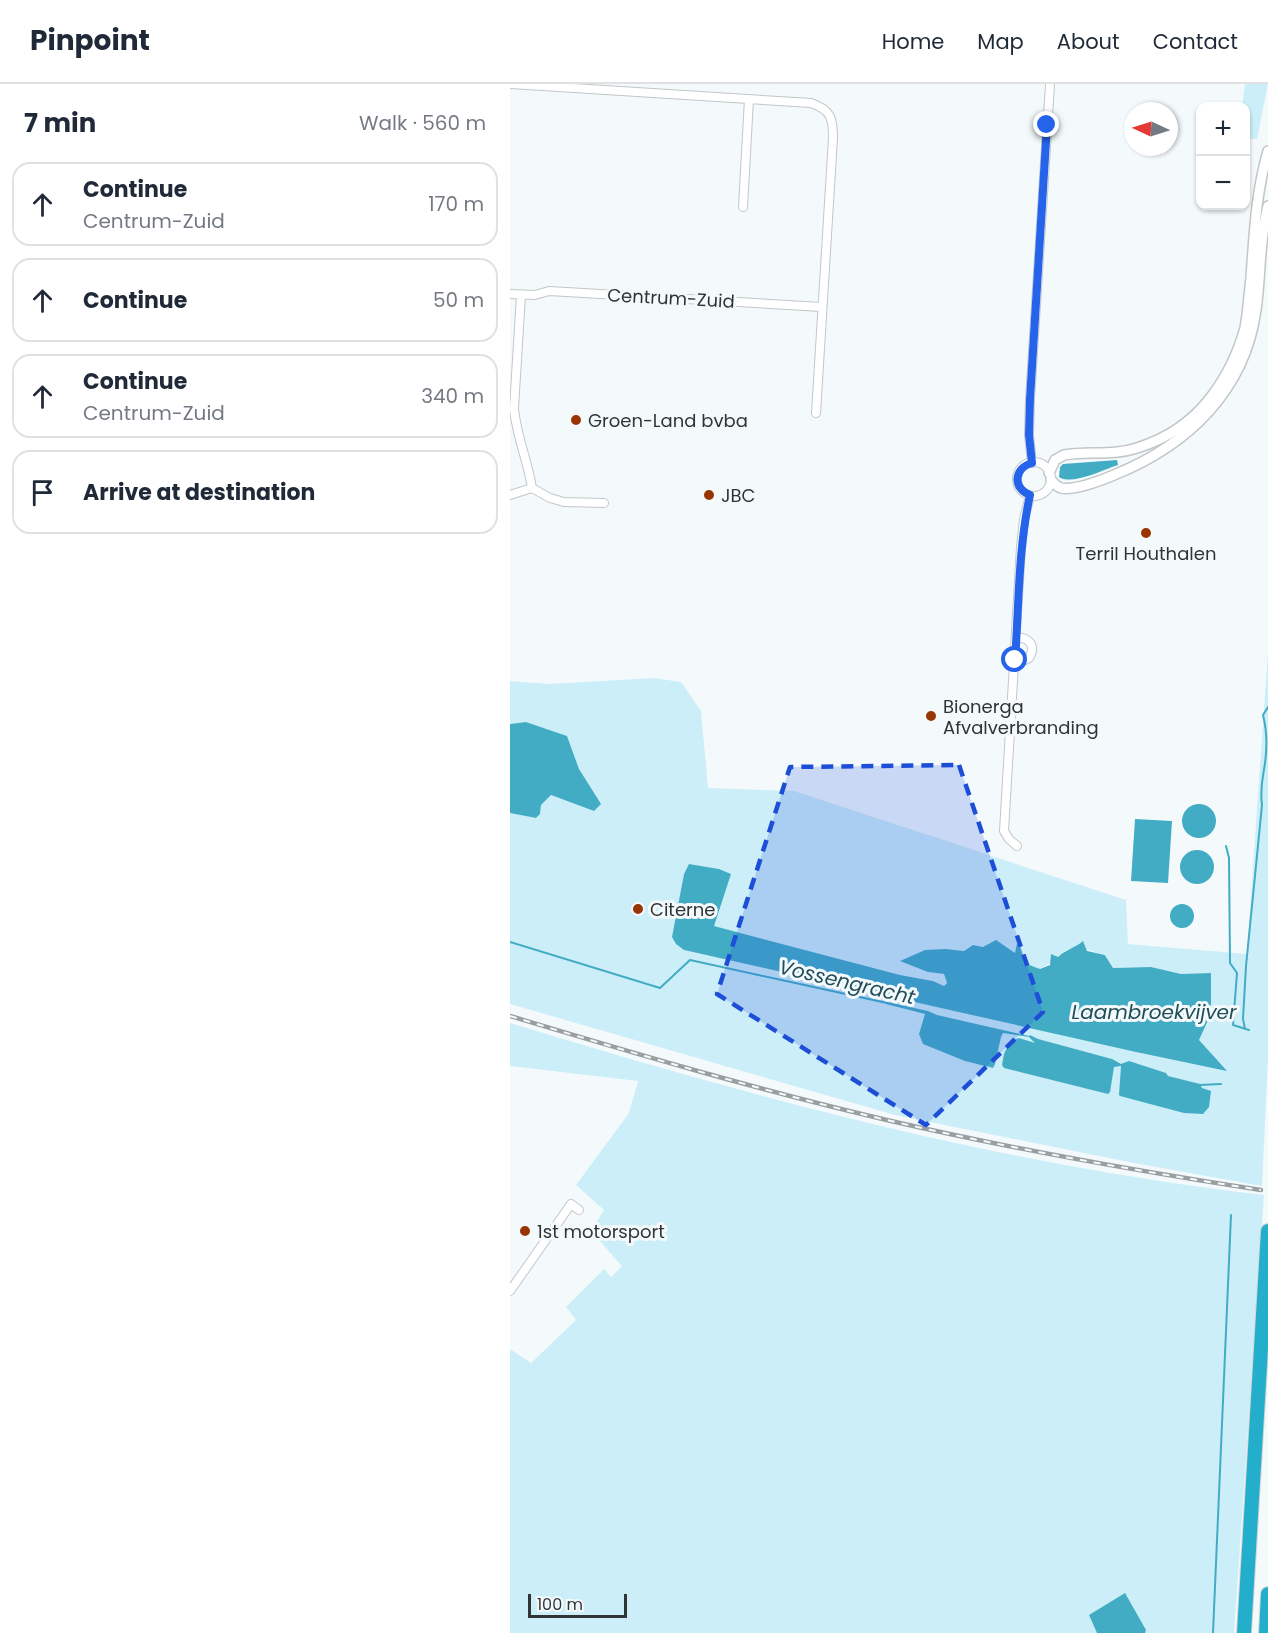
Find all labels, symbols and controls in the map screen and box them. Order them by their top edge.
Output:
text: Pinpoint [30,21,150,60]
text: Home [882,27,944,56]
text: Map [977,27,1024,56]
text: About [1057,27,1120,56]
text: Contact [1153,27,1238,56]
north arrow [1124,102,1178,156]
map controls [1196,102,1250,210]
button: + [1196,102,1250,156]
text: 7 min [24,105,96,141]
text: Walk · 560 m [359,109,486,137]
route end [1033,111,1059,137]
button: − [1196,156,1250,210]
text: Continue [83,174,187,205]
icon: ahead [26,188,59,221]
text: 170 m [428,190,484,218]
text: Centrum-Zuid [83,207,225,235]
street label: Centrum-Zuid [607,282,735,314]
icon: ahead [26,284,59,317]
text: Continue [83,285,187,316]
text: 50 m [433,286,484,314]
text: Continue [83,366,187,397]
icon: ahead [26,380,59,413]
text: 340 m [421,382,484,410]
text: Centrum-Zuid [83,399,225,427]
place label: Groen-Land bvba [588,408,748,433]
marker: Groen-Land bvba [569,413,583,427]
icon: arrive [26,476,59,509]
text: Arrive at destination [83,477,315,508]
place label: JBC [721,483,755,508]
marker: JBC [702,488,716,502]
marker: Terril Houthalen [1139,526,1153,540]
place label: Terril Houthalen [1076,541,1216,566]
route start [1001,646,1027,672]
place label: Bionerga Afvalverbranding [943,694,1099,740]
marker: Bionerga Afvalverbranding [924,709,938,723]
place label: Citerne [650,897,715,922]
marker: Citerne [631,902,645,916]
water label: Vossengracht [776,953,919,1011]
water label: Laambroekvijver [1072,998,1237,1026]
place label: 1st motorsport [537,1219,665,1244]
marker: 1st motorsport [518,1224,532,1238]
scale bar [528,1591,627,1618]
text: 100 m [537,1593,583,1616]

